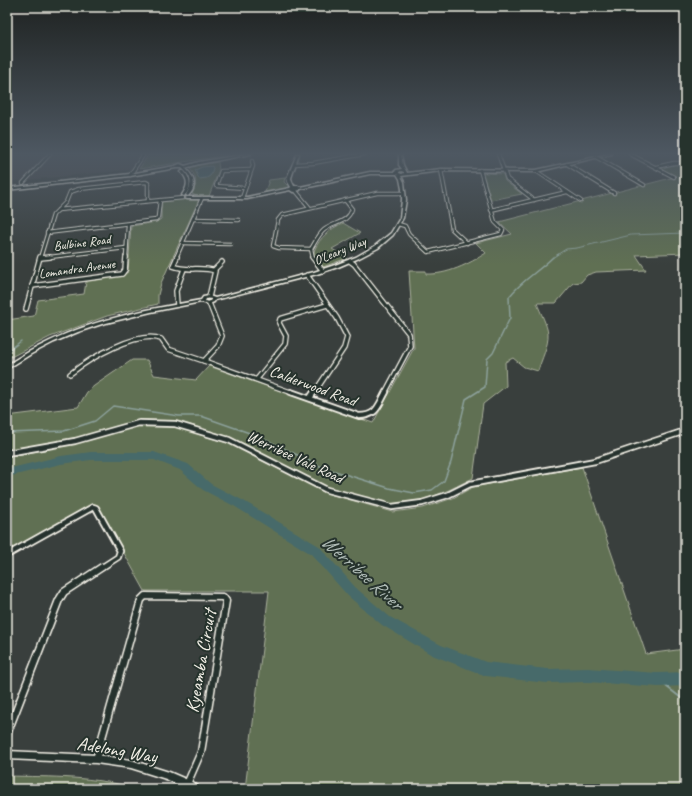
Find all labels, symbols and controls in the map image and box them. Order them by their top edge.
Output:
street label: Bulbine Road [53,231,113,254]
street label: O'Leary Way [312,233,370,269]
street label: Lomandra Avenue [38,256,117,282]
street label: Calderwood Road [267,361,362,412]
street label: Werribee Vale Road [244,426,349,489]
water label: Werribee River [316,529,410,617]
street label: Kyeamba Circuit [180,605,222,715]
street label: Adelong Way [75,731,160,769]

